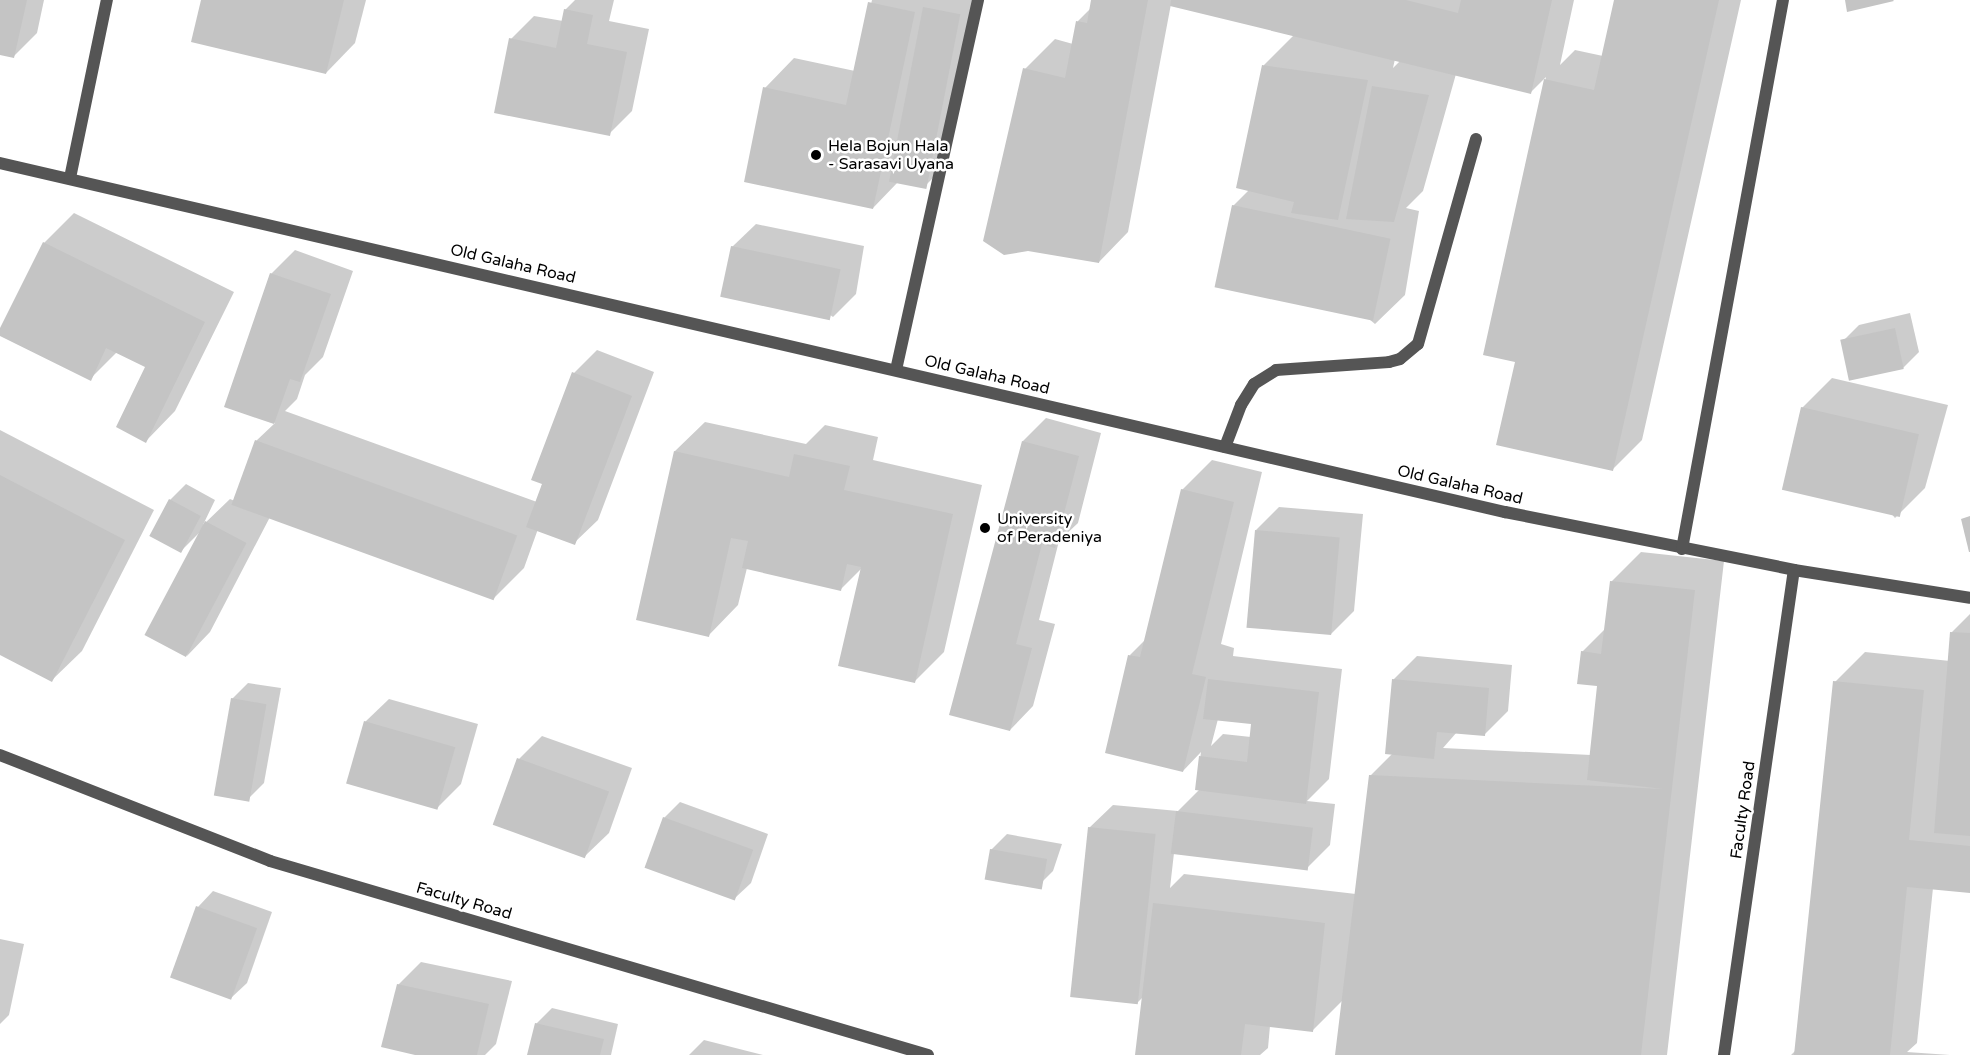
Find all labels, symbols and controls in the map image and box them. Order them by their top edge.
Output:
place label: Hela Bojun Hala - Sarasavi Uyana [828,136,954,174]
marker: Hela Bojun Hala - Sarasavi Uyana [809,148,823,162]
street label: Old Galaha Road [448,240,578,288]
street label: Old Galaha Road [922,351,1052,399]
street label: Old Galaha Road [1395,461,1525,509]
place label: University of Peradeniya [997,509,1102,547]
marker: University of Peradeniya [978,521,992,535]
street label: Faculty Road [1727,760,1759,860]
street label: Faculty Road [414,878,514,924]

